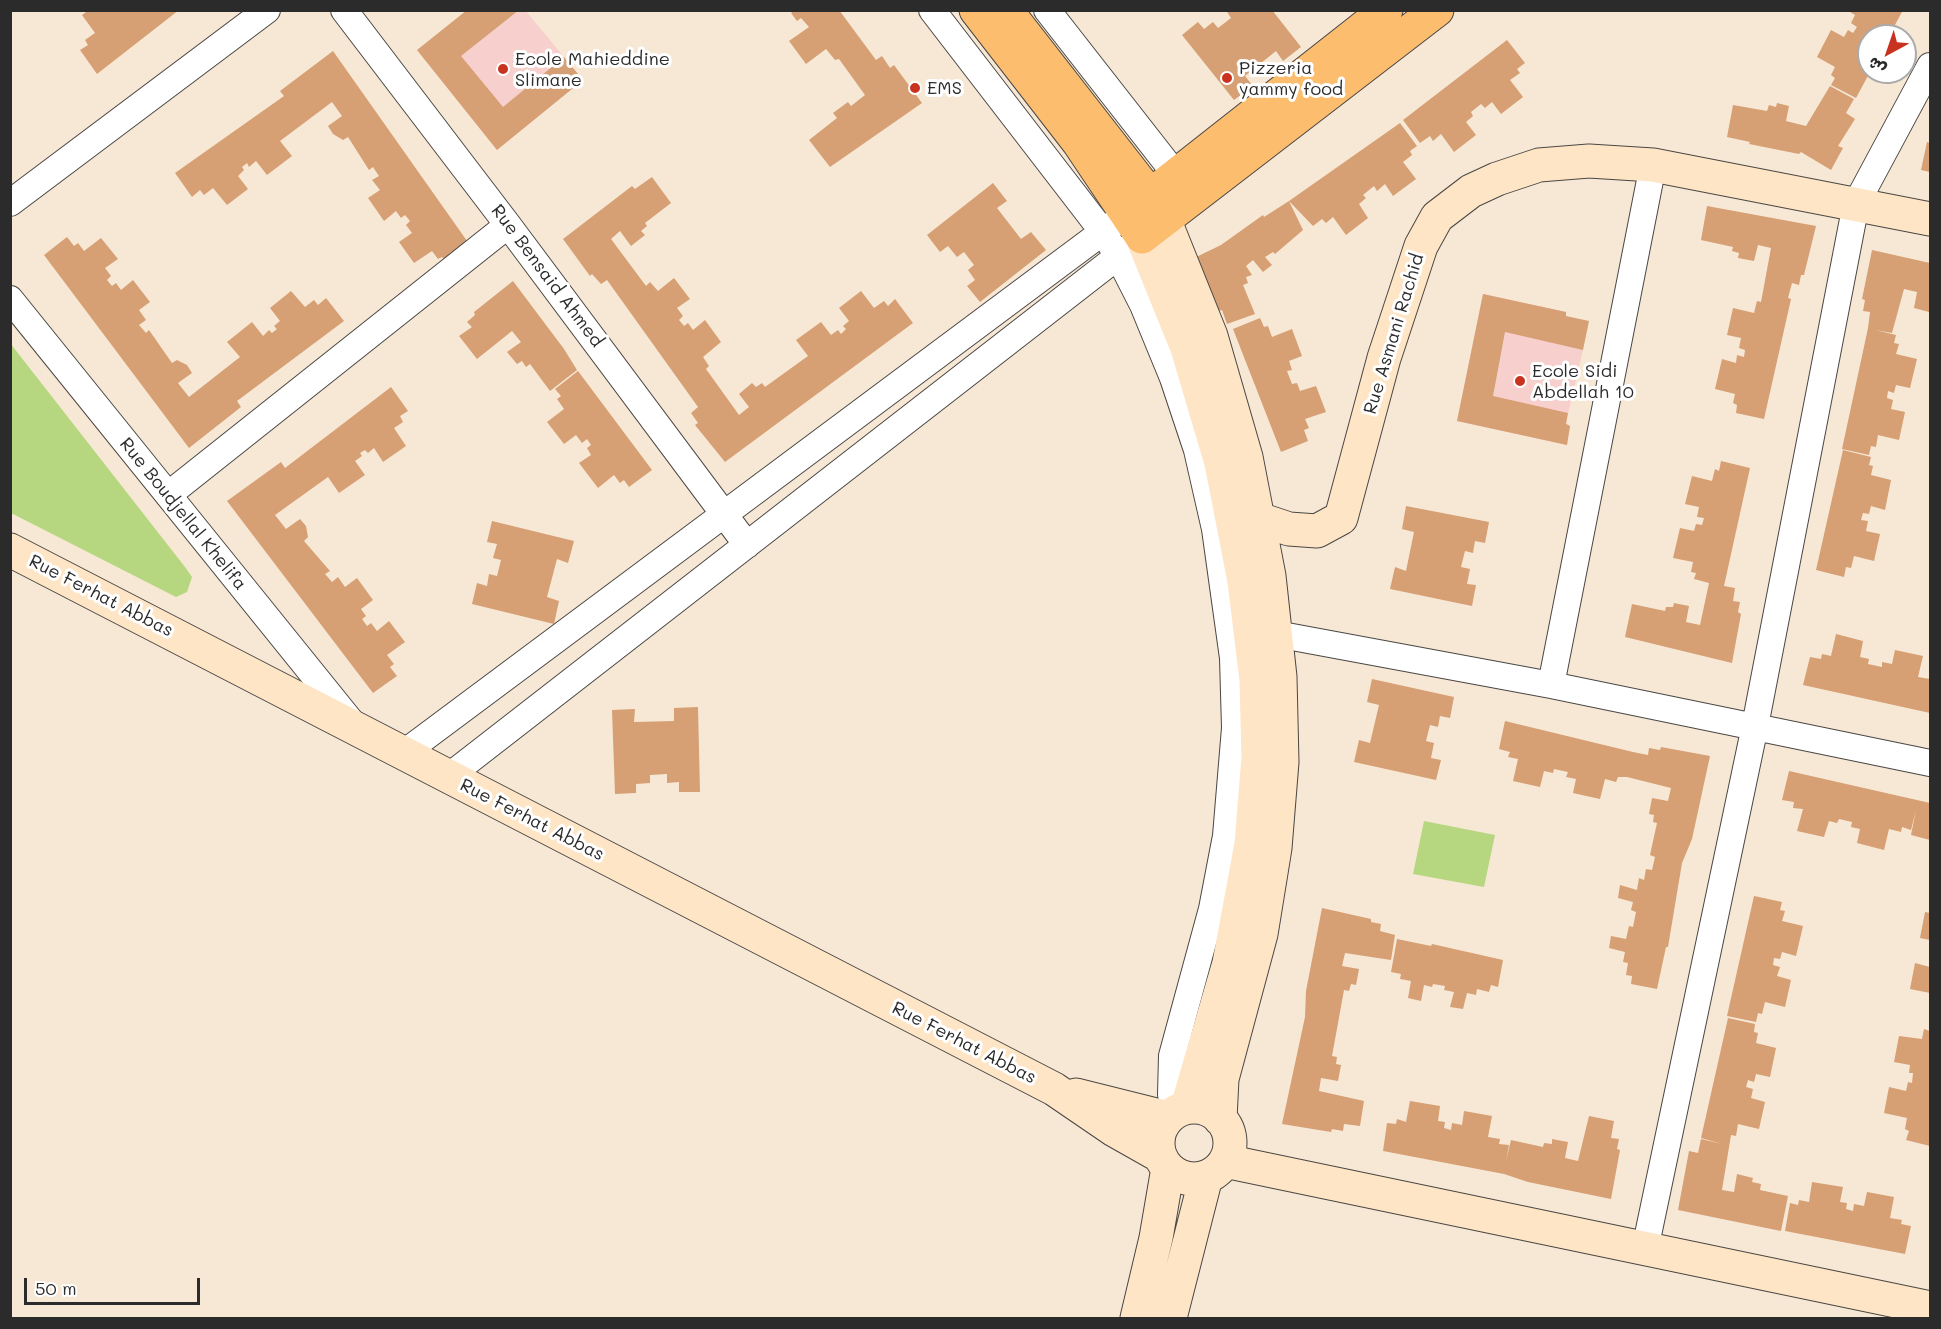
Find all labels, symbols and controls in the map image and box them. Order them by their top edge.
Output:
north arrow [1857,24,1917,84]
place label: Ecole Mahieddine Slimane [515,48,670,90]
text: ش [1863,53,1890,80]
place label: Pizzeria yammy food [1239,57,1343,100]
marker: Ecole Mahieddine Slimane [496,62,510,76]
marker: Pizzeria yammy food [1220,71,1234,85]
place label: EMS [927,77,962,99]
marker: EMS [908,81,922,95]
street label: Rue Bensaid Ahmed [486,201,608,351]
street label: Rue Asmani Rachid [1359,251,1429,417]
place label: Ecole Sidi Abdellah 10 [1532,360,1634,403]
marker: Ecole Sidi Abdellah 10 [1513,374,1527,388]
street label: Rue Boudjellal Khelifa [115,434,251,594]
street label: Rue Ferhat Abbas [25,550,177,642]
street label: Rue Ferhat Abbas [456,774,608,866]
street label: Rue Ferhat Abbas [888,997,1040,1089]
scale bar [27,1266,202,1304]
text: 50 m [35,1276,77,1300]

